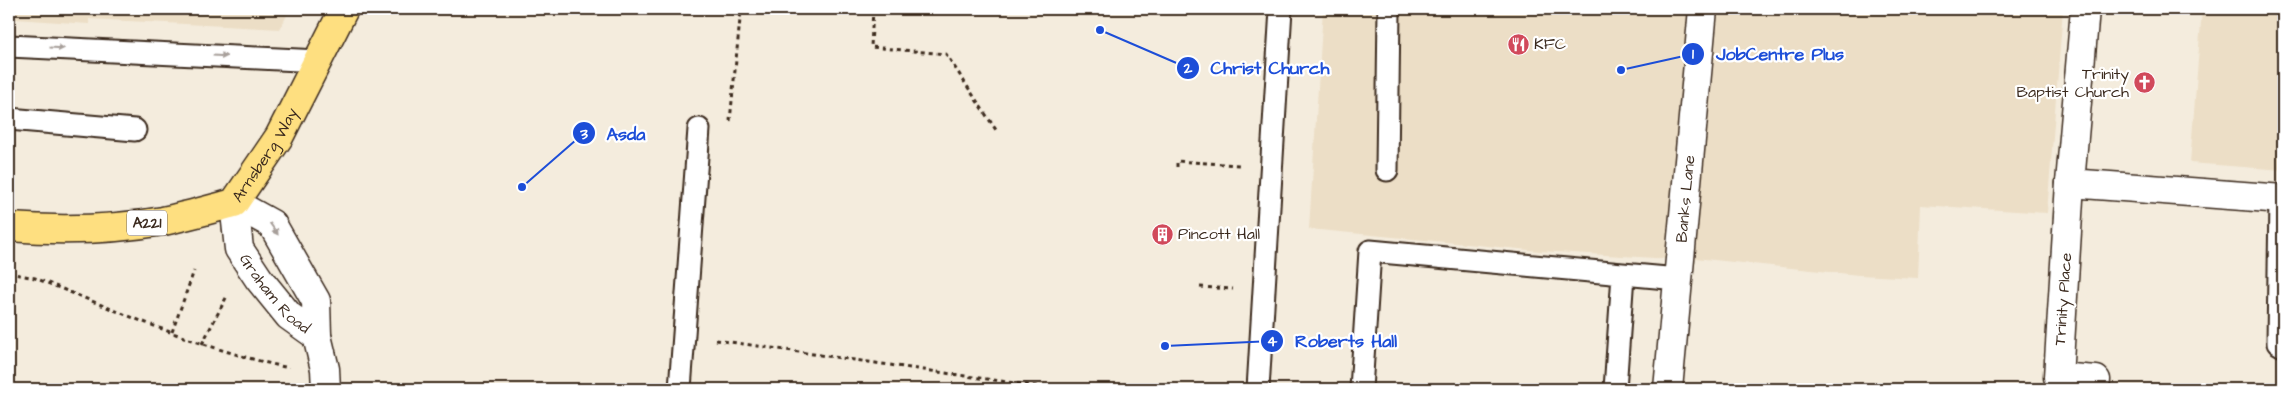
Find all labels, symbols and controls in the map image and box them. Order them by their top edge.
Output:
restaurant icon: KFC [1506,32,1530,56]
place label: KFC [1534,33,1566,55]
callout: JobCentre Plus [1681,37,1854,70]
text: JobCentre Plus [1715,42,1844,67]
text: 1 [1692,44,1694,65]
one-way arrow [50,45,66,53]
callout: Christ Church [1176,51,1340,84]
one-way arrow [212,53,228,61]
text: Christ Church [1211,56,1331,81]
text: 2 [1183,58,1193,79]
place label: Trinity Baptist Church [2017,63,2129,103]
church icon: Trinity Baptist Church [2133,71,2157,95]
street label: Arnsberg Way [227,104,304,207]
callout: Asda [572,117,656,150]
text: Asda [607,122,646,147]
text: 3 [579,124,588,145]
street label: Banks Lane [1671,154,1701,243]
road number: A221 [127,210,167,236]
one-way arrow [269,222,279,236]
building icon: Pincott Hall [1150,222,1174,246]
place label: Pincott Hall [1178,223,1260,245]
street label: Graham Road [234,249,315,339]
street label: Trinity Place [2049,252,2078,346]
callout: Roberts Hall [1260,324,1407,357]
text: Roberts Hall [1295,329,1397,354]
text: 4 [1267,331,1278,352]

